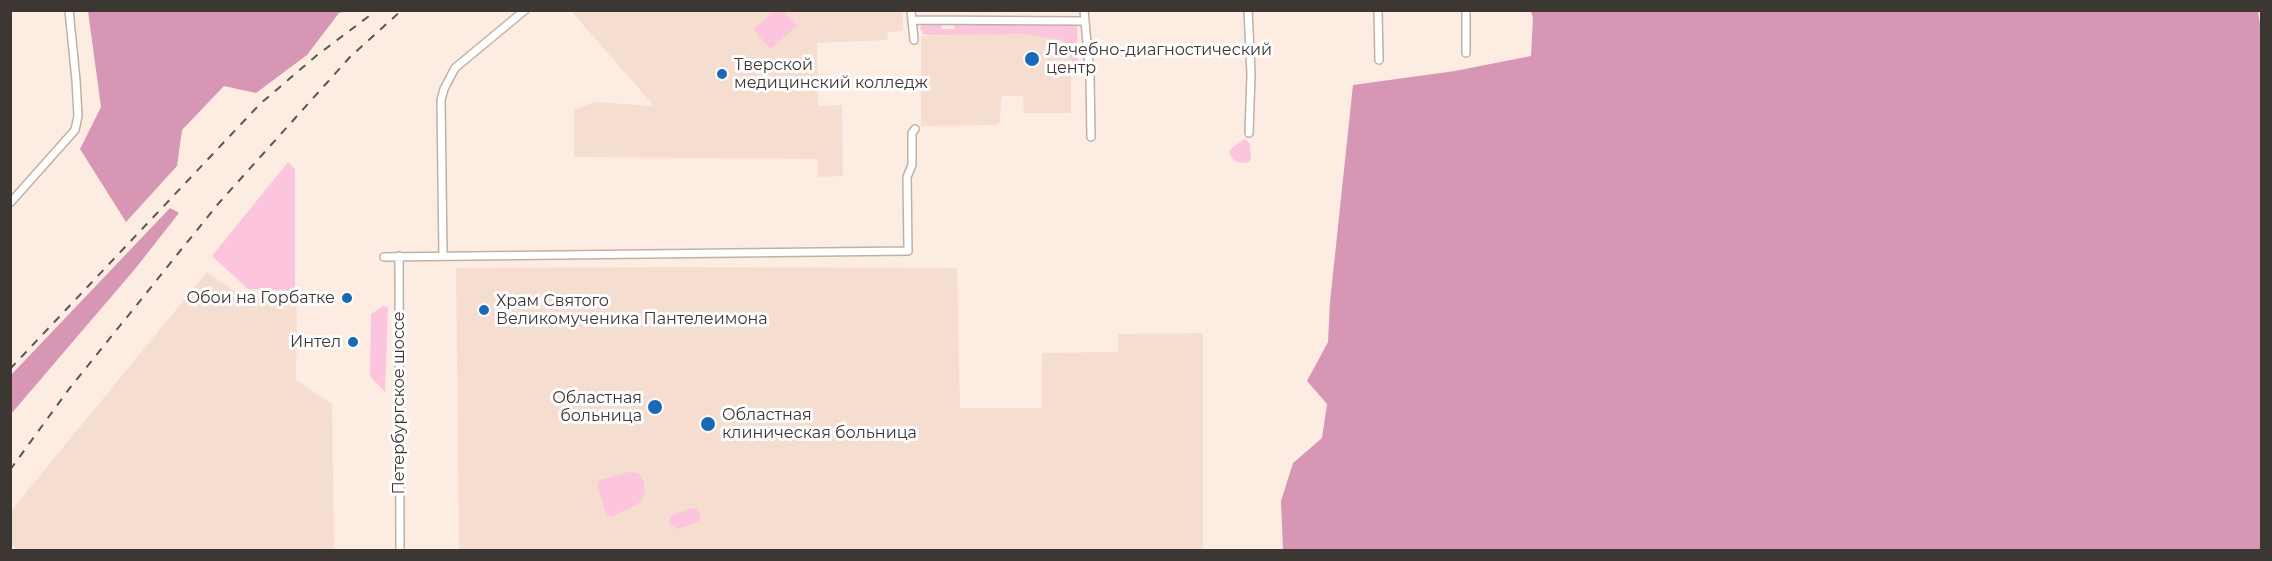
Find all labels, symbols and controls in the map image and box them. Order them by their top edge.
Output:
place label: Лечебно-диагностический центр [1046,40,1272,78]
marker: Лечебно-диагностический центр [1023,50,1041,68]
place label: Тверской медицинский колледж [734,55,928,93]
marker: Тверской медицинский колледж [715,67,729,81]
place label: Обои на Горбатке [186,288,335,308]
marker: Обои на Горбатке [340,291,354,305]
place label: Храм Святого Великомученика Пантелеимона [496,291,768,329]
marker: Храм Святого Великомученика Пантелеимона [477,303,491,317]
street label: Петербургское шоссе [389,311,409,495]
place label: Интел [290,332,341,352]
marker: Интел [346,335,360,349]
place label: Областная больница [552,388,642,426]
marker: Областная больница [646,398,664,416]
place label: Областная клиническая больница [722,405,917,443]
marker: Областная клиническая больница [699,415,717,433]

